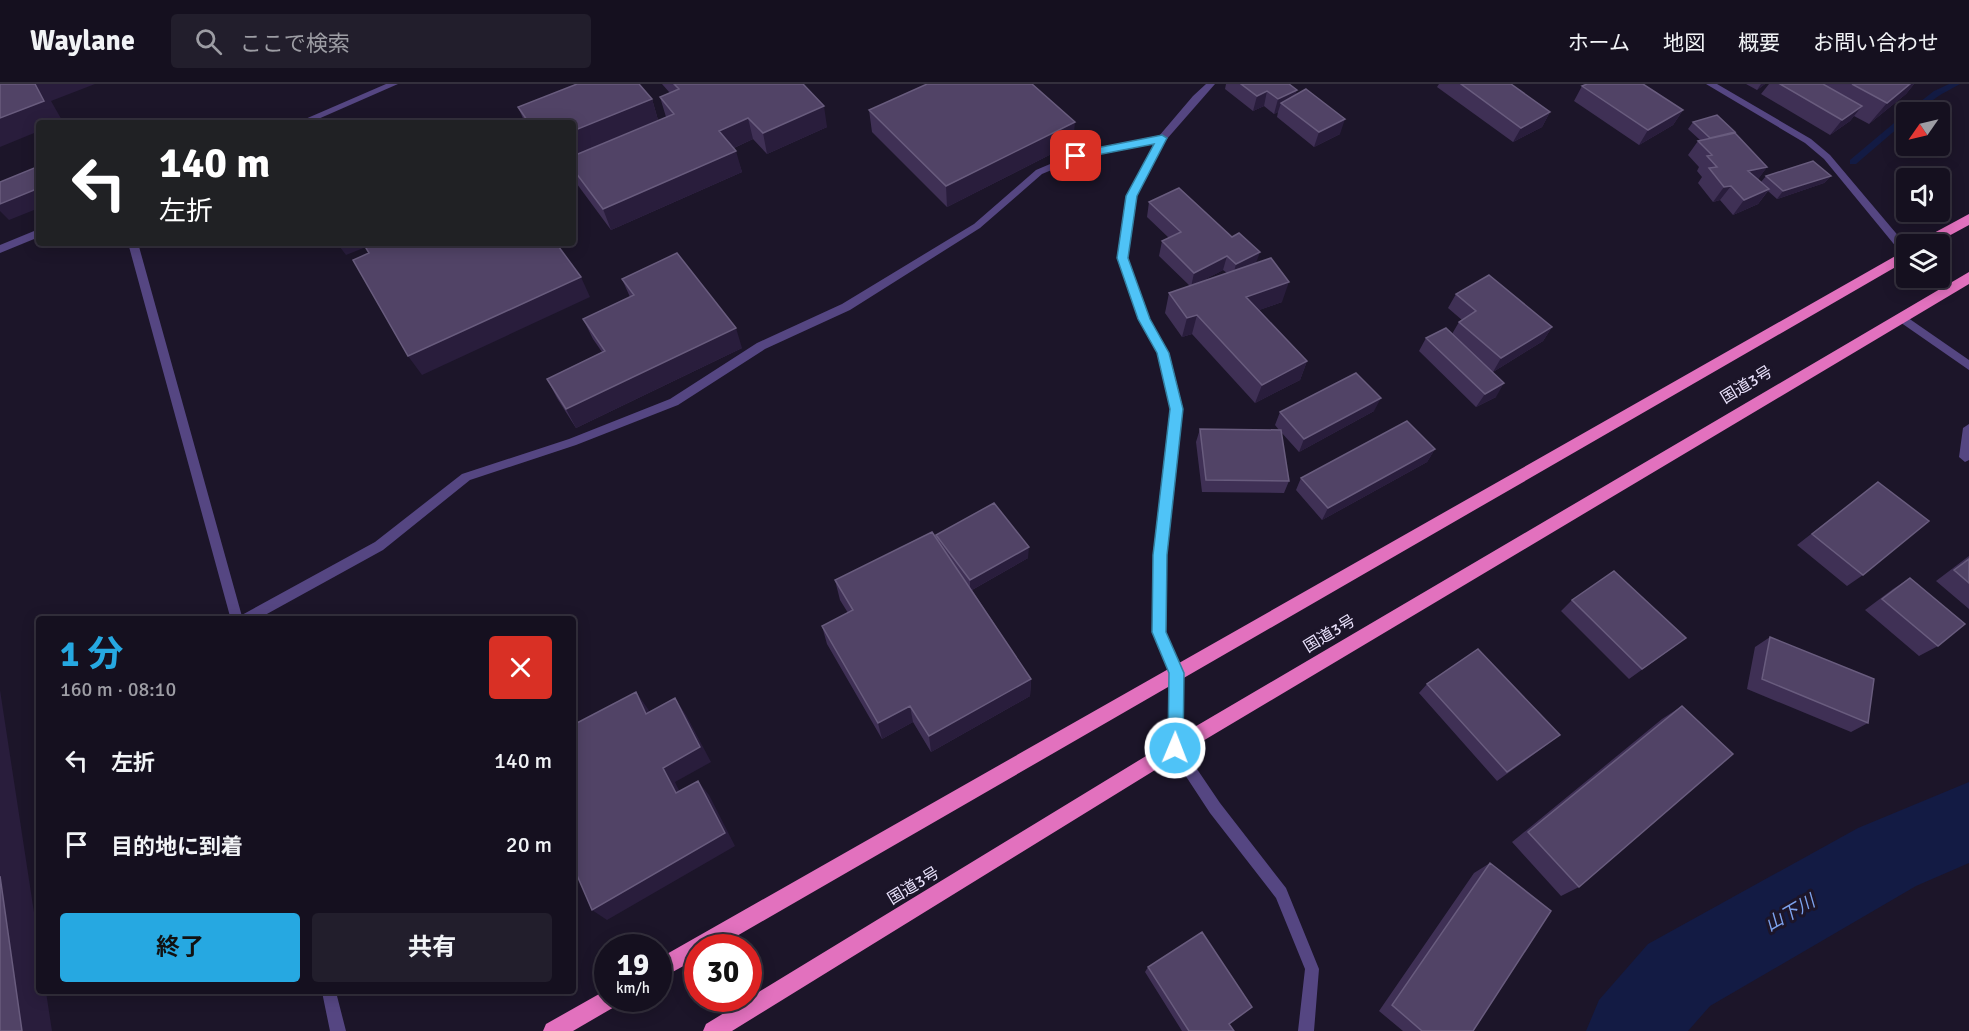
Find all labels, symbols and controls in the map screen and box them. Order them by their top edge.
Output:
search box [171,14,591,68]
text: Waylane [30,24,135,58]
icon: search [192,25,225,58]
text: ここで検索 [240,30,350,57]
text: ホーム [1568,30,1630,56]
text: 地図 [1663,30,1705,56]
text: 概要 [1738,30,1780,56]
text: お問い合わせ [1813,30,1939,56]
north arrow [1896,102,1950,156]
map controls [1896,102,1950,288]
pin [1050,130,1101,181]
text: 140 m [159,138,270,189]
icon: arrive [1059,139,1092,172]
icon: left [60,144,138,222]
button: sound [1896,168,1950,222]
text: 左折 [159,195,213,228]
button: layers [1896,234,1950,288]
street label: 国道3号 [1717,362,1776,408]
street label: 国道3号 [1300,611,1359,657]
text: 1 分 [60,632,123,677]
button: close [489,636,552,699]
text: 160 m · 08:10 [60,677,176,702]
position arrow [1143,716,1207,780]
icon: left [60,744,93,777]
text: 140 m [494,747,552,774]
text: 左折 [111,749,155,776]
icon: arrive [60,828,93,861]
text: 20 m [506,831,552,858]
text: 目的地に到着 [111,833,243,860]
street label: 国道3号 [884,863,943,909]
water label: 山下川 [1761,889,1821,936]
button: 終了 [60,913,300,982]
button: 共有 [312,913,552,982]
speed limit sign: 30 [684,934,762,1012]
text: 19 [617,947,649,984]
text: km/h [616,979,650,997]

